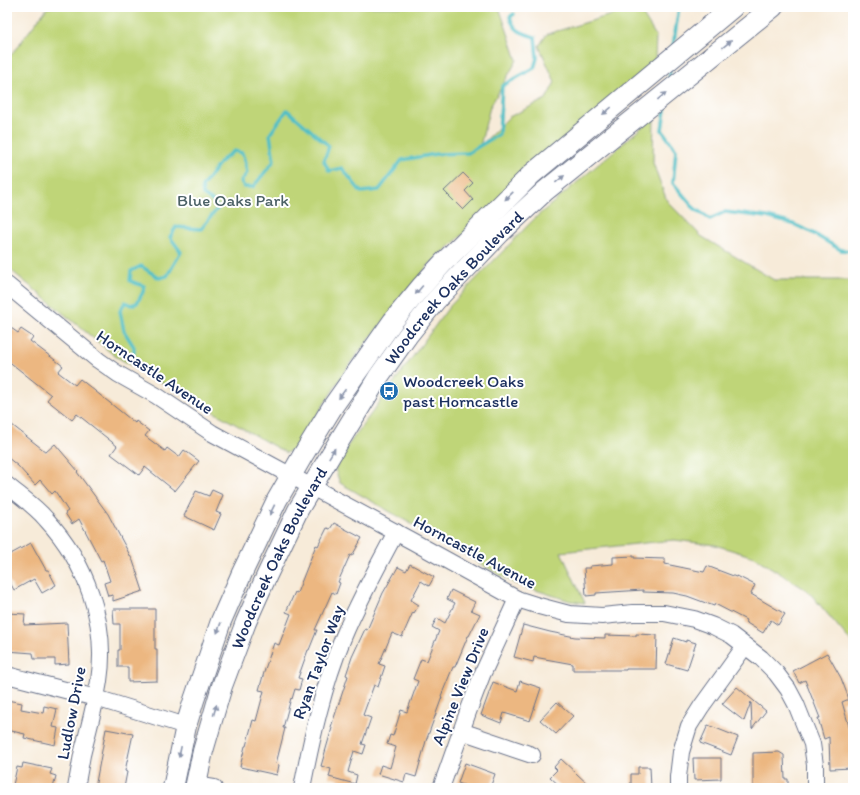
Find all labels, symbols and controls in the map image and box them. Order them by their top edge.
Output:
one-way arrow [721,40,732,49]
one-way arrow [657,92,668,101]
one-way arrow [602,107,612,116]
one-way arrow [555,174,566,183]
park label: Blue Oaks Park [177,190,289,210]
one-way arrow [504,191,514,201]
street label: Woodcreek Oaks Boulevard [380,206,528,369]
one-way arrow [414,284,423,295]
street label: Horncastle Avenue [93,326,217,418]
place label: Woodcreek Oaks past Horncastle [403,371,524,411]
bus stop icon: Woodcreek Oaks past Horncastle [378,380,400,402]
one-way arrow [338,389,346,400]
one-way arrow [328,447,335,459]
street label: Woodcreek Oaks Boulevard [227,463,332,652]
one-way arrow [269,504,276,516]
street label: Horncastle Avenue [410,511,540,593]
street label: Ryan Taylor Way [288,602,348,722]
one-way arrow [215,622,221,634]
street label: Alpine View Drive [427,624,493,748]
street label: Ludlow Drive [52,665,90,761]
one-way arrow [212,703,218,715]
one-way arrow [177,746,183,758]

